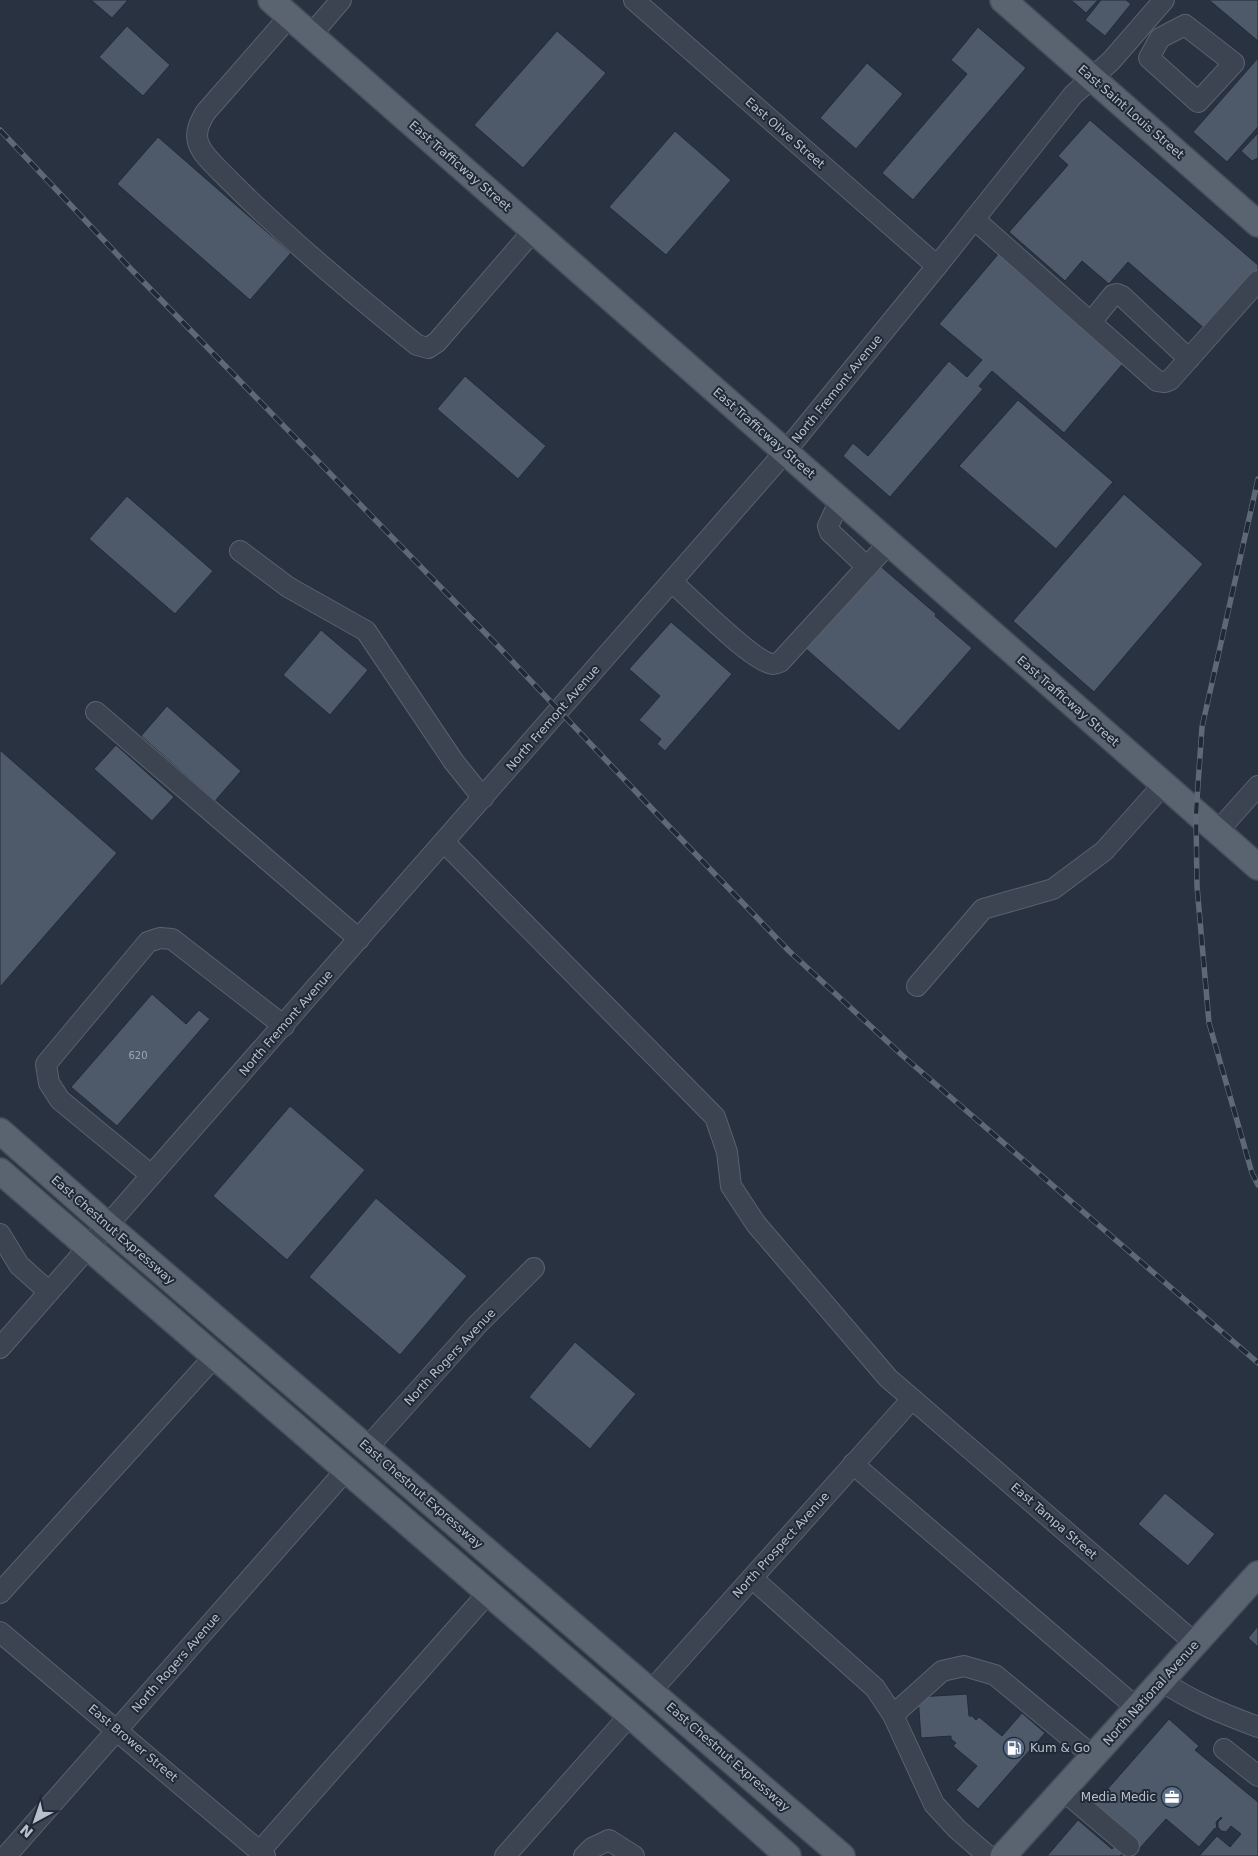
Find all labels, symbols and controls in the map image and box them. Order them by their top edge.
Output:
street label: East Saint Louis Street [1075,62,1187,162]
street label: East Olive Street [742,95,828,171]
street label: East Trafficway Street [406,118,514,214]
street label: North Fremont Avenue [789,332,885,446]
street label: East Trafficway Street [710,385,818,481]
street label: East Trafficway Street [1014,653,1122,749]
street label: North Fremont Avenue [503,662,603,774]
street label: North Fremont Avenue [236,967,336,1079]
house number: 620 [128,1050,148,1061]
street label: East Chestnut Expressway [48,1173,178,1287]
street label: North Rogers Avenue [402,1306,498,1408]
street label: East Chestnut Expressway [356,1437,486,1551]
street label: East Tampa Street [1008,1480,1100,1562]
street label: North Prospect Avenue [730,1489,832,1601]
street label: North Rogers Avenue [129,1610,223,1716]
street label: North National Avenue [1100,1638,1202,1748]
street label: East Chestnut Expressway [663,1700,793,1814]
street label: East Brower Street [85,1702,181,1785]
fuel station icon: Kum & Go [1002,1736,1026,1760]
place label: Kum & Go [1030,1741,1090,1755]
office icon: Media Medic [1160,1785,1184,1809]
place label: Media Medic [1081,1790,1156,1804]
north arrow [10,1796,60,1846]
text: N [17,1821,36,1841]

